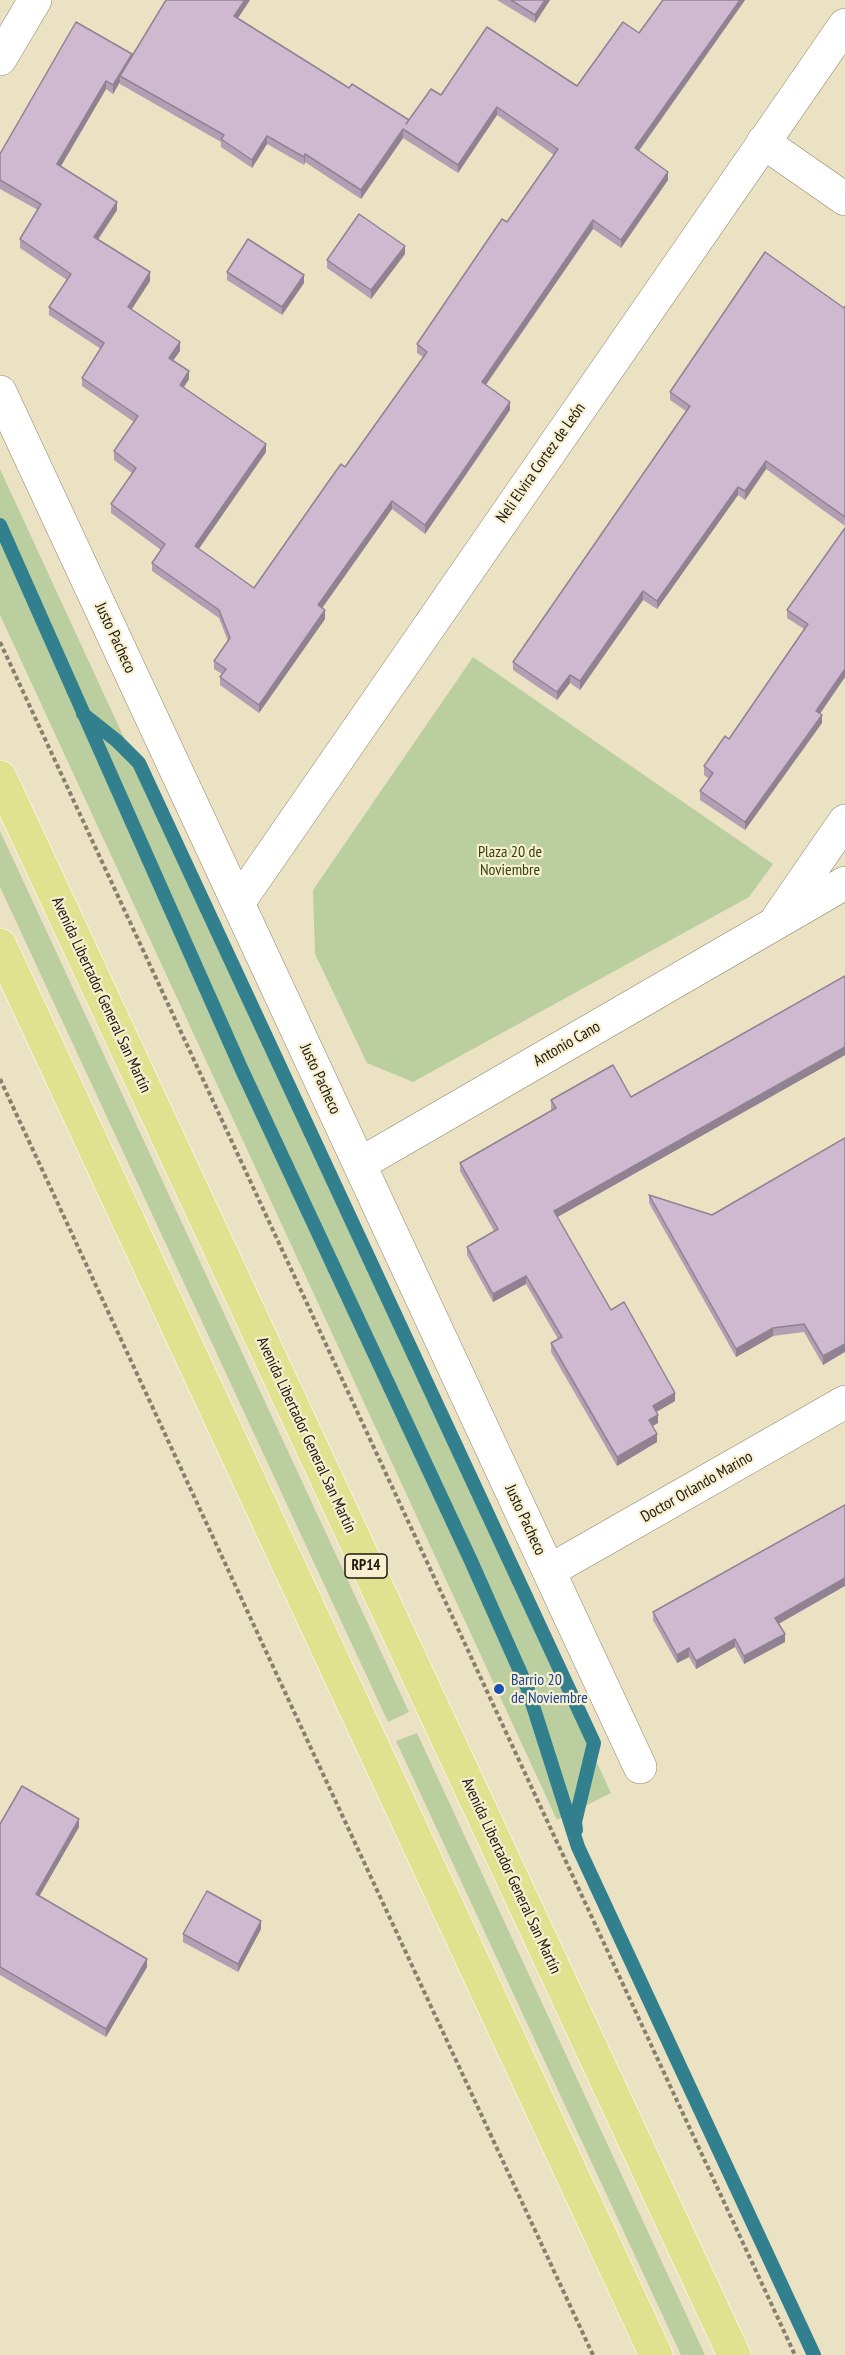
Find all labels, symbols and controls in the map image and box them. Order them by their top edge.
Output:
street label: Neli Elvira Cortez de León [492,399,590,527]
street label: Justo Pacheco [90,600,140,676]
park label: Plaza 20 de Noviembre [478,842,542,880]
street label: Avenida Libertador General San Martín [47,894,155,1096]
street label: Antonio Cano [530,1017,604,1071]
street label: Justo Pacheco [295,1041,345,1117]
street label: Avenida Libertador General San Martín [252,1334,360,1536]
street label: Doctor Orlando Marino [638,1447,756,1527]
street label: Justo Pacheco [500,1482,550,1558]
road number: RP14 [345,1554,387,1578]
place label: Barrio 20 de Noviembre [511,1670,588,1708]
marker: Barrio 20 de Noviembre [492,1682,506,1696]
street label: Avenida Libertador General San Martín [457,1775,565,1977]

